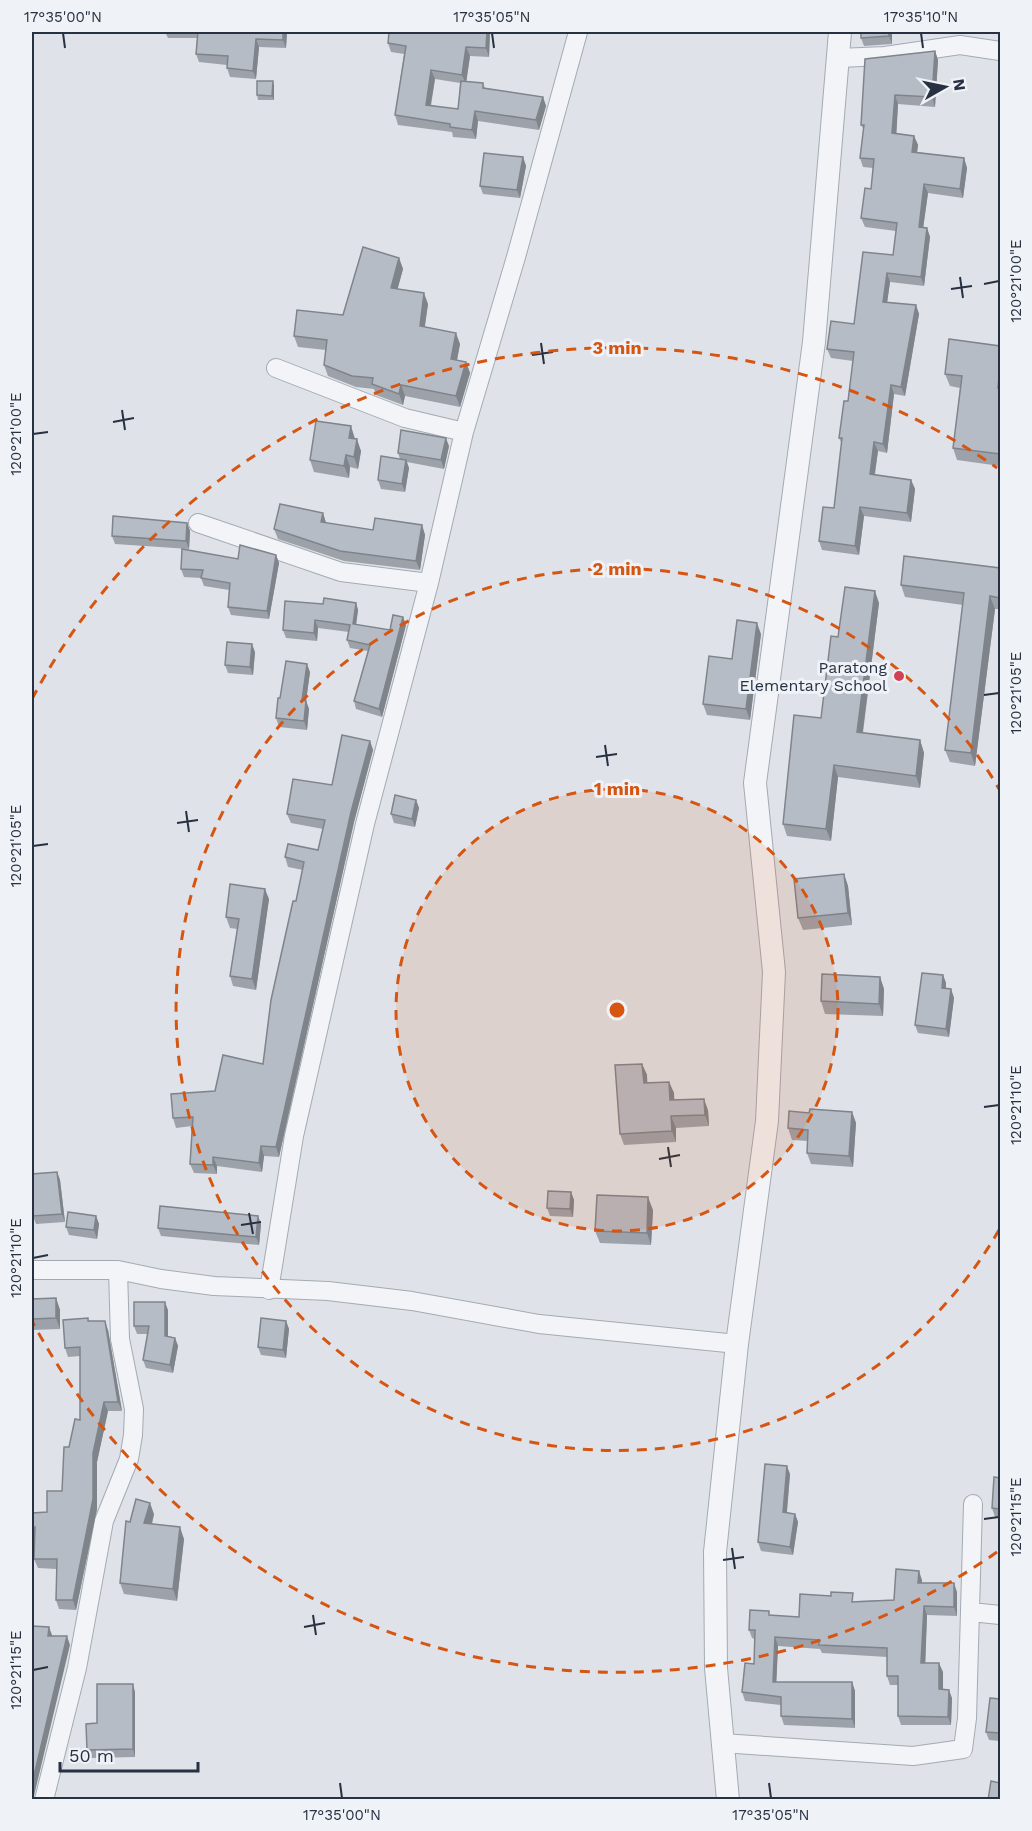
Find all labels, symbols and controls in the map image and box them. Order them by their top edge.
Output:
text: 17°35'00"N [24,8,102,26]
text: 17°35'05"N [453,8,531,26]
text: 17°35'10"N [884,8,958,26]
north arrow [915,57,975,117]
text: N [949,77,970,92]
text: 120°21'00"E [1007,239,1025,323]
text: 3 min [592,337,642,358]
text: 120°21'00"E [7,392,25,476]
text: 2 min [592,558,642,579]
text: 120°21'05"E [1007,652,1025,734]
place label: Paratong Elementary School [740,658,887,695]
marker: Paratong Elementary School [892,669,906,683]
text: 1 min [594,778,640,799]
text: 120°21'05"E [7,805,25,887]
centre of rings [607,1000,627,1020]
text: 120°21'10"E [1007,1065,1025,1145]
text: 120°21'10"E [7,1218,25,1298]
text: 120°21'15"E [1007,1477,1025,1557]
text: 120°21'15"E [7,1630,25,1710]
scale bar [60,1735,198,1773]
text: 50 m [69,1745,114,1766]
text: 17°35'00"N [303,1806,381,1824]
text: 17°35'05"N [732,1806,810,1824]

